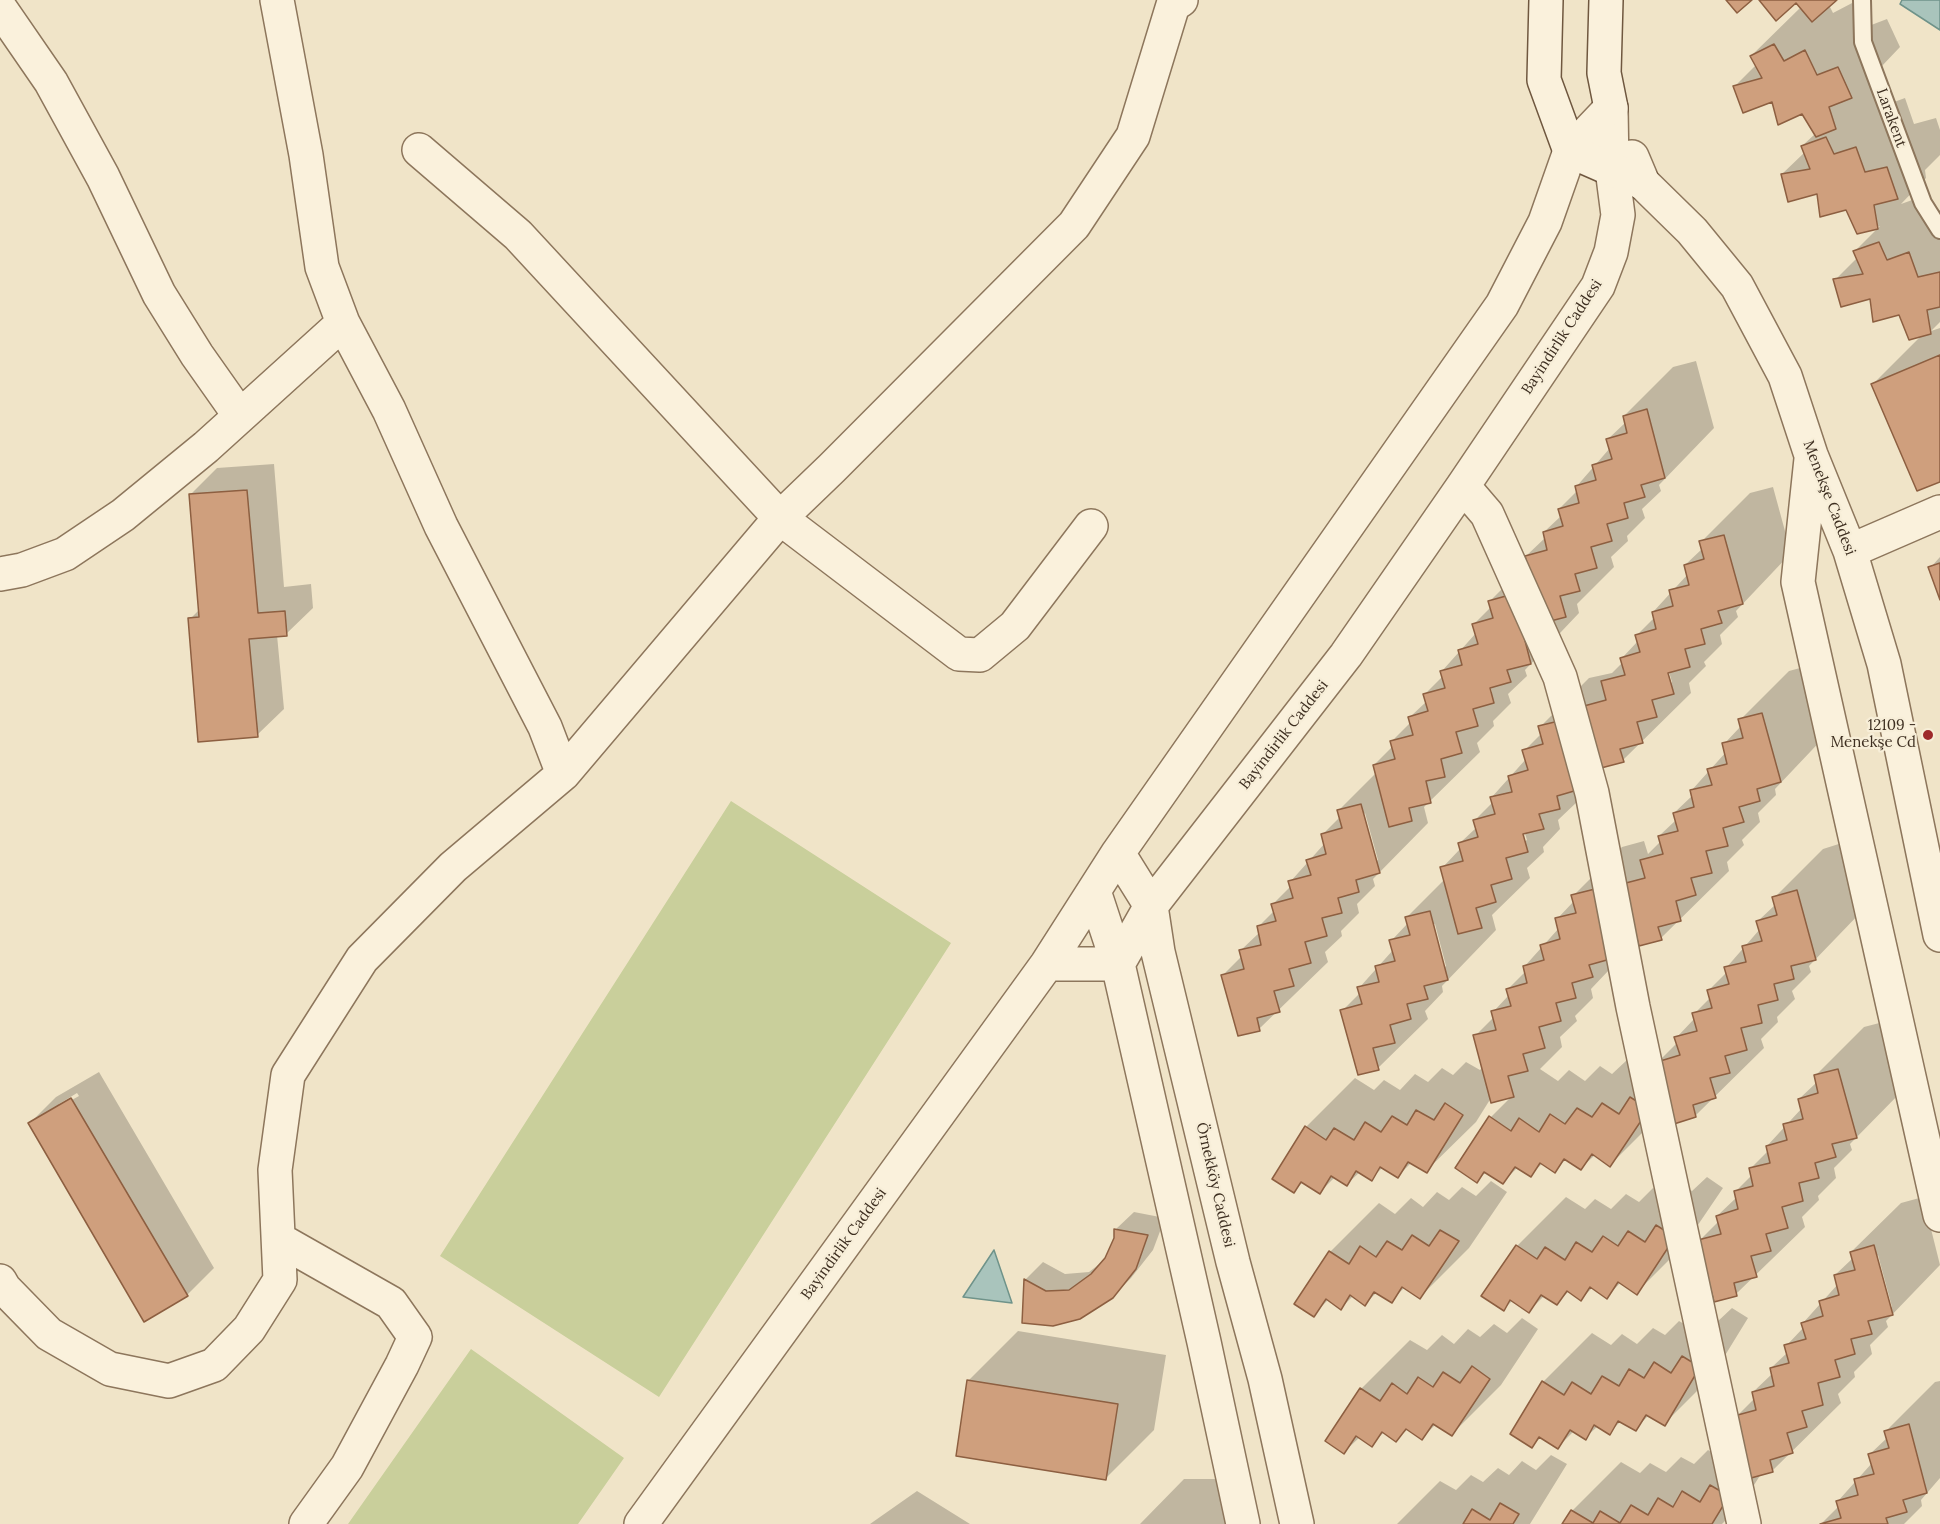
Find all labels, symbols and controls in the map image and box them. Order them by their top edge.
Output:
street label: Larakent [1872,86,1910,150]
street label: Bayindirlik Caddesi [1518,276,1606,398]
street label: Menekşe Caddesi [1799,438,1859,558]
street label: Bayindirlik Caddesi [1236,677,1332,793]
place label: 12109 - Menekşe Cd [1830,717,1916,752]
marker: 12109 - Menekşe Cd [1921,728,1935,742]
street label: Örnekköy Caddesi [1192,1121,1238,1249]
street label: Bayindirlik Caddesi [797,1185,891,1303]

